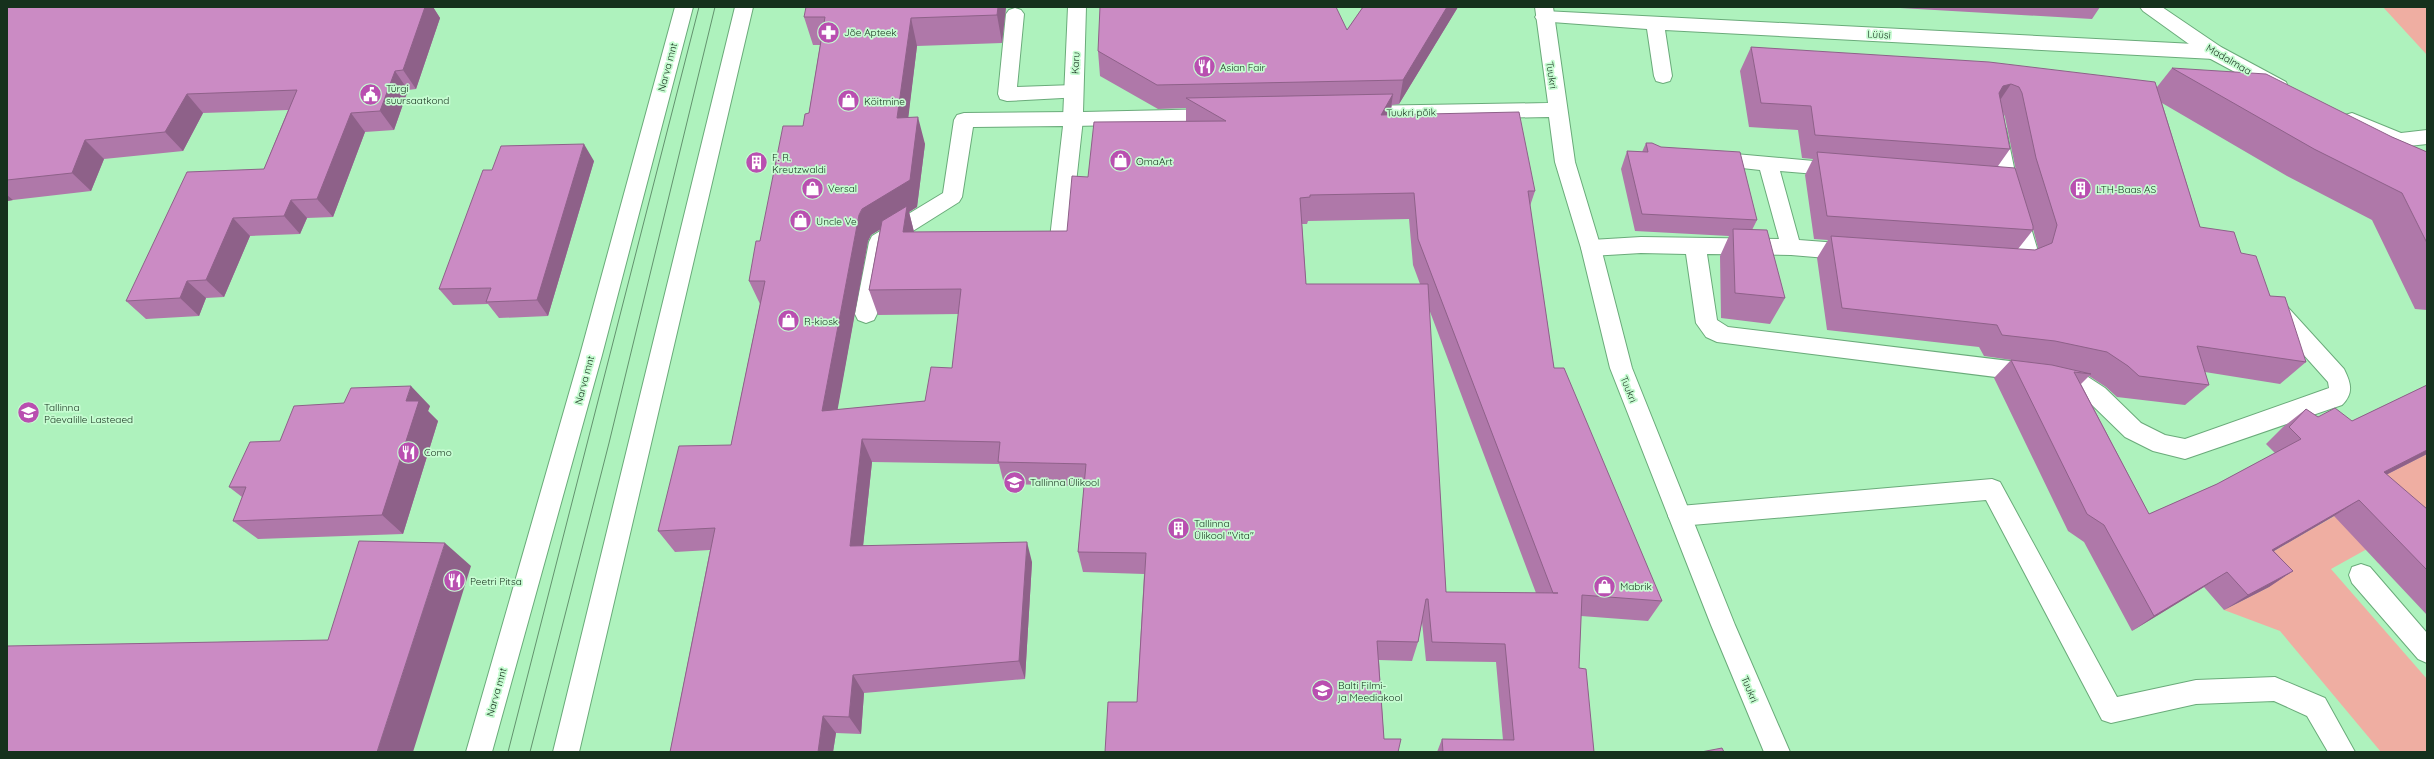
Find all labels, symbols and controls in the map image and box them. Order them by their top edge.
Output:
pharmacy icon: Jõe Apteek [815,19,841,45]
place label: Jõe Apteek [844,26,897,39]
street label: Lüüsi [1867,27,1891,42]
street label: Narva mnt [655,41,680,93]
street label: Madalmaa [2204,41,2254,78]
street label: Karu [1068,52,1083,75]
restaurant icon: Asian Fair [1191,54,1217,80]
place label: Asian Fair [1220,61,1266,74]
street label: Tuukri [1543,61,1560,90]
public building icon: Türgi suursaatkond [357,81,383,107]
place label: Türgi suursaatkond [386,82,449,107]
shop icon: Köitmine [835,88,861,114]
place label: Köitmine [864,95,905,108]
street label: Tuukri põik [1386,106,1436,119]
shop icon: OmaArt [1108,148,1134,174]
building icon: F. R. Kreutzwaldi [743,150,769,176]
place label: F. R. Kreutzwaldi [772,151,826,176]
place label: OmaArt [1136,155,1173,168]
shop icon: Versal [799,175,825,201]
building icon: LTH-Baas AS [2067,176,2093,202]
place label: Versal [828,182,857,195]
place label: LTH-Baas AS [2096,183,2156,196]
shop icon: Uncle Ve [788,208,814,234]
place label: Uncle Ve [816,215,857,228]
shop icon: R-kiosk [776,308,802,334]
place label: R-kiosk [804,315,838,328]
street label: Narva mnt [572,354,597,406]
street label: Tuukri [1617,374,1640,404]
school or university icon: Tallinna Päevalille Lasteaed [16,400,42,426]
place label: Tallinna Päevalille Lasteaed [44,401,133,426]
restaurant icon: Como [396,439,422,465]
place label: Como [424,446,452,459]
school or university icon: Tallinna Ülikool [1001,469,1027,495]
place label: Tallinna Ülikool [1030,476,1099,489]
building icon: Tallinna Ülikool "Vita" [1166,516,1192,542]
place label: Tallinna Ülikool "Vita" [1194,517,1254,542]
restaurant icon: Peetri Pitsa [441,568,467,594]
shop icon: Mabrik [1592,573,1618,599]
place label: Peetri Pitsa [470,575,522,588]
place label: Mabrik [1620,580,1652,593]
street label: Narva mnt [483,666,510,718]
street label: Tuukri [1738,674,1761,704]
school or university icon: Balti Filmi- ja Meediakool [1310,678,1336,704]
place label: Balti Filmi- ja Meediakool [1337,679,1403,704]

